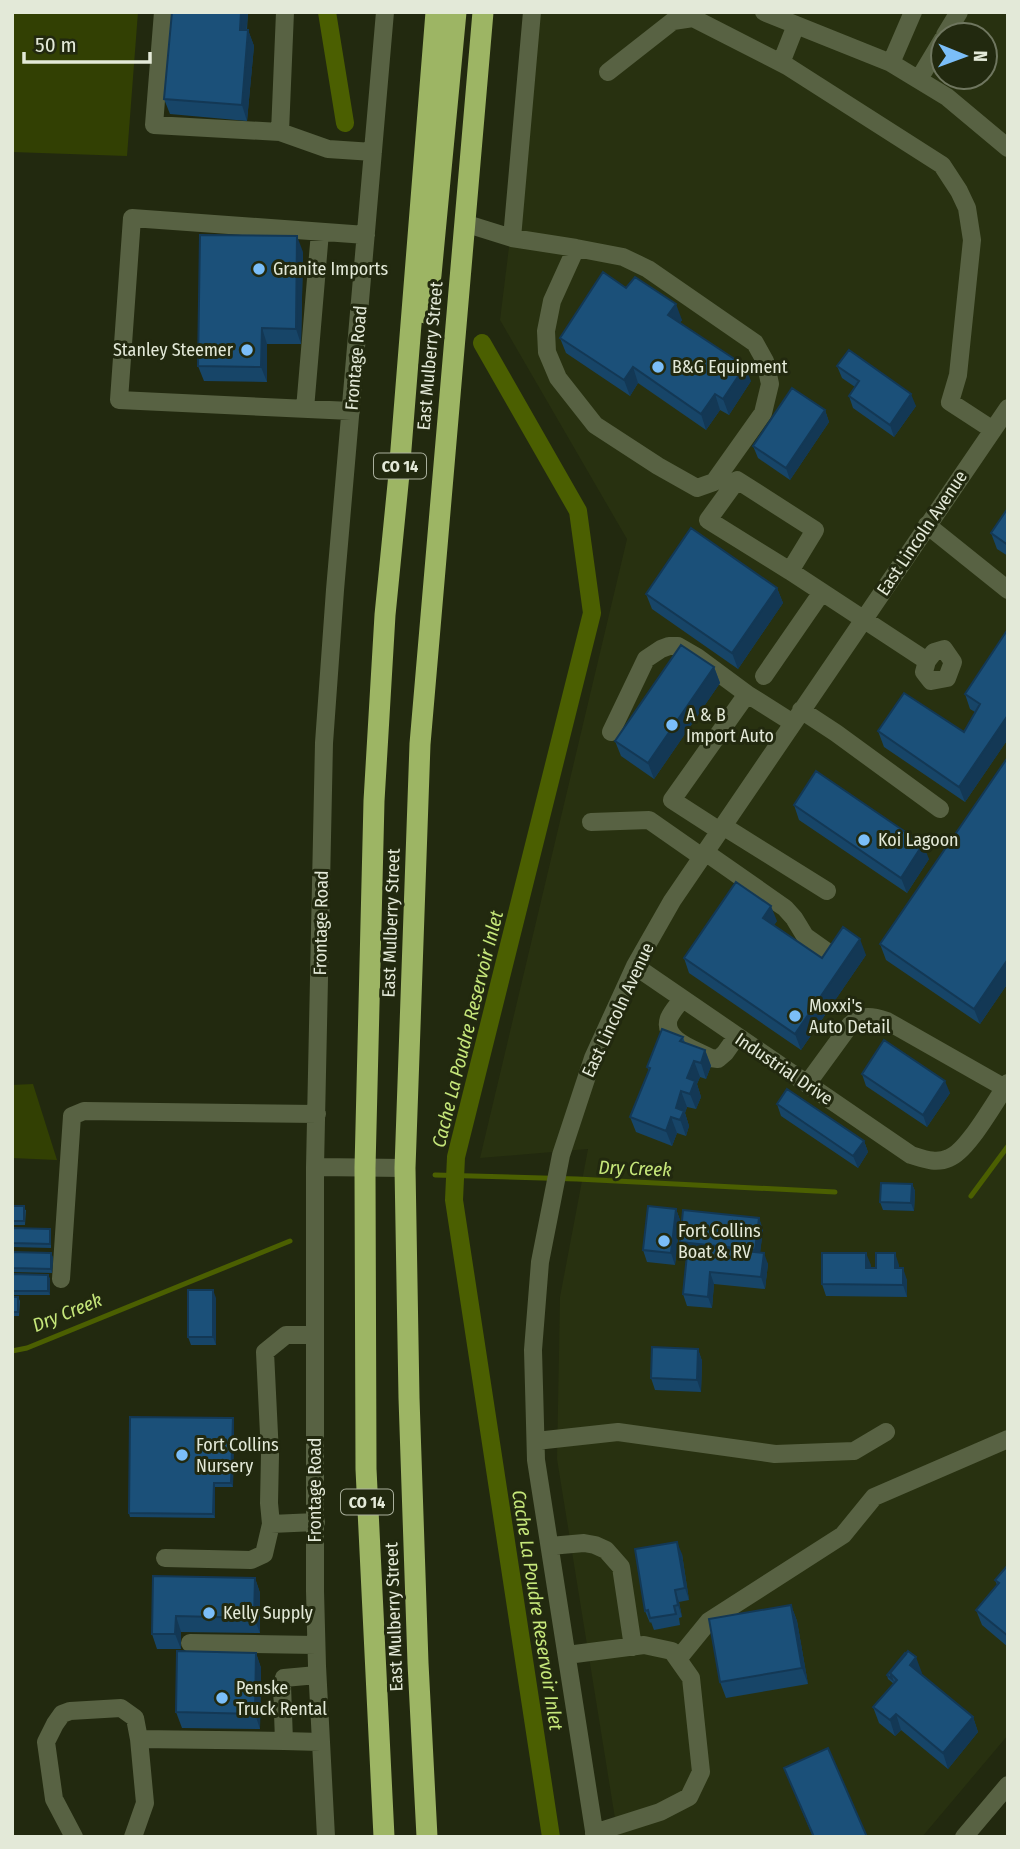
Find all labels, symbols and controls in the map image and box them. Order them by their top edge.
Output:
scale bar [24,21,150,65]
north arrow [929,21,999,91]
text: 50 m [35,32,77,58]
text: N [969,50,992,62]
place label: Granite Imports [273,258,388,280]
marker: Granite Imports [251,261,267,277]
street label: East Mulberry Street [413,281,447,431]
street label: Frontage Road [340,305,372,411]
place label: Stanley Steemer [113,339,234,361]
marker: Stanley Steemer [239,342,255,358]
place label: B&G Equipment [672,356,788,378]
marker: B&G Equipment [650,359,666,375]
road number: CO 14 [374,453,426,478]
street label: East Lincoln Avenue [872,466,972,600]
place label: A & B Import Auto [686,704,774,747]
marker: A & B Import Auto [664,717,680,733]
place label: Koi Lagoon [878,829,959,851]
marker: Koi Lagoon [856,832,872,848]
street label: East Mulberry Street [377,848,405,998]
street label: Frontage Road [309,870,333,976]
water label: Cache La Poudre Reservoir Inlet [427,908,508,1150]
street label: East Lincoln Avenue [577,939,659,1081]
place label: Moxxi's Auto Detail [809,995,891,1038]
marker: Moxxi's Auto Detail [787,1008,803,1024]
street label: Industrial Drive [731,1028,837,1110]
water label: Dry Creek [598,1156,672,1181]
place label: Fort Collins Boat & RV [678,1220,761,1263]
marker: Fort Collins Boat & RV [656,1233,672,1249]
water label: Dry Creek [29,1288,105,1337]
place label: Fort Collins Nursery [196,1434,279,1477]
street label: Frontage Road [304,1438,326,1543]
marker: Fort Collins Nursery [174,1447,190,1463]
water label: Cache La Poudre Reservoir Inlet [507,1488,568,1733]
road number: CO 14 [341,1490,393,1514]
street label: East Mulberry Street [380,1542,408,1692]
place label: Kelly Supply [223,1602,313,1624]
marker: Kelly Supply [201,1605,217,1621]
place label: Penske Truck Rental [236,1677,327,1720]
marker: Penske Truck Rental [214,1690,230,1706]

